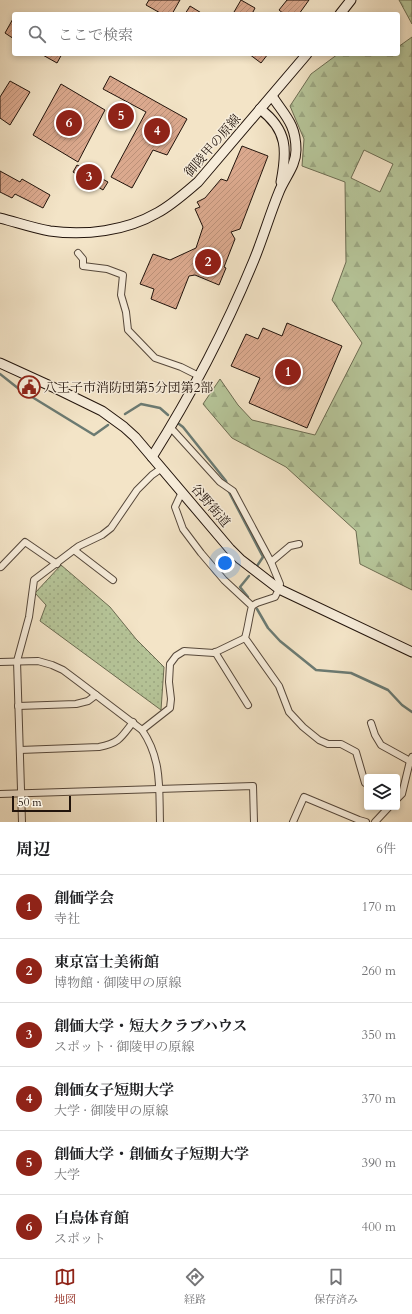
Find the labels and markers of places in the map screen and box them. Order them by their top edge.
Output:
pin: 5 [108,101,134,131]
pin: 6 [56,108,82,138]
pin: 4 [144,116,170,146]
pin: 3 [76,162,102,192]
pin: 2 [195,247,221,277]
pin: 1 [275,357,301,387]
public building icon: 八王子市消防団第5分団第2部 [16,374,42,400]
place label: 八王子市消防団第5分団第2部 [44,379,213,397]

